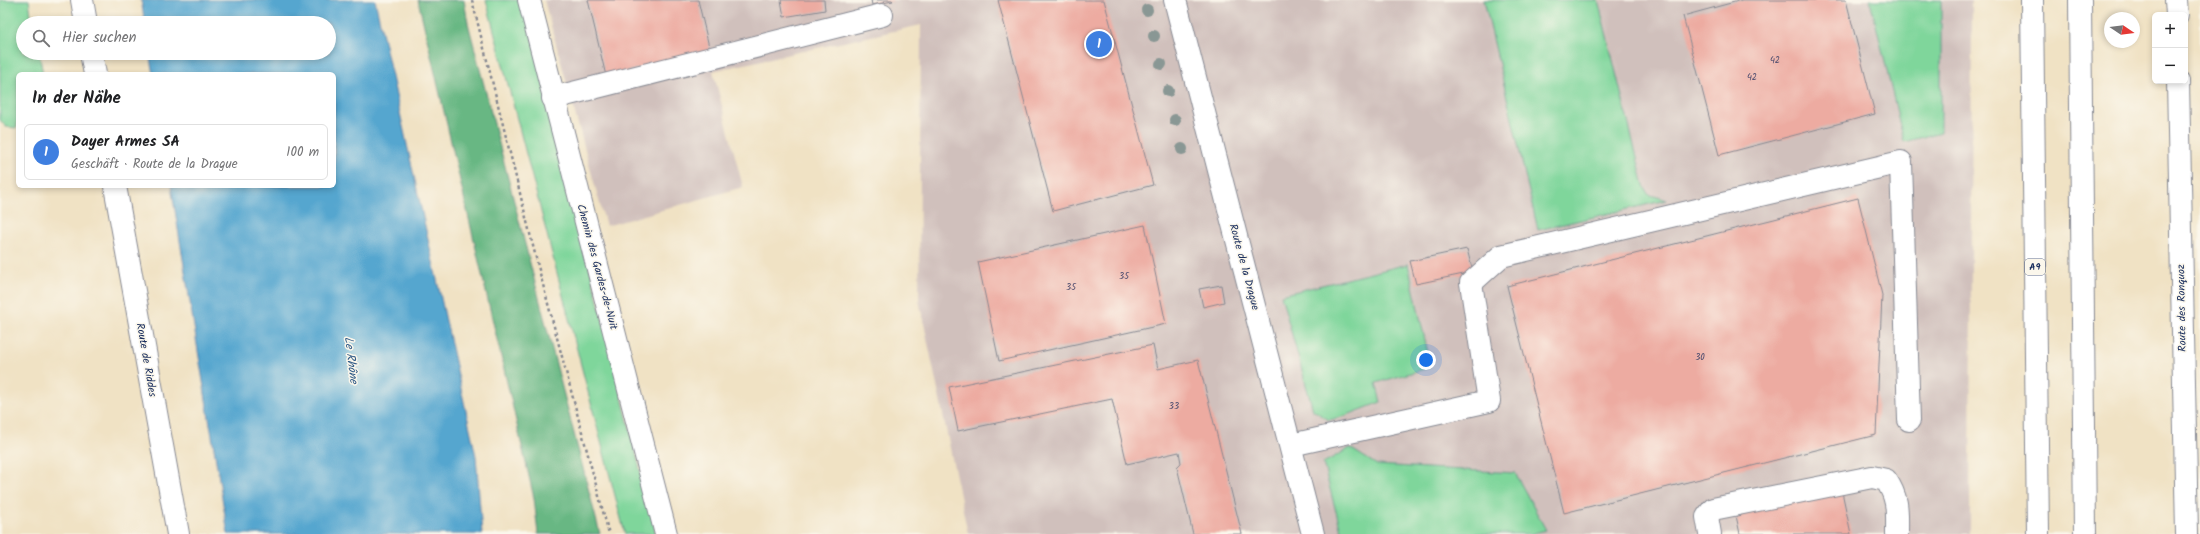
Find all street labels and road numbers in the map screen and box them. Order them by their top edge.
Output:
street label: Chemin des Gardes-de-Nuit [572,202,623,333]
street label: Route de la Drague [1224,222,1264,312]
road number: A9 [2025,259,2045,275]
street label: Route des Ronquoz [2172,264,2192,352]
street label: Route de Riddes [131,322,161,399]

